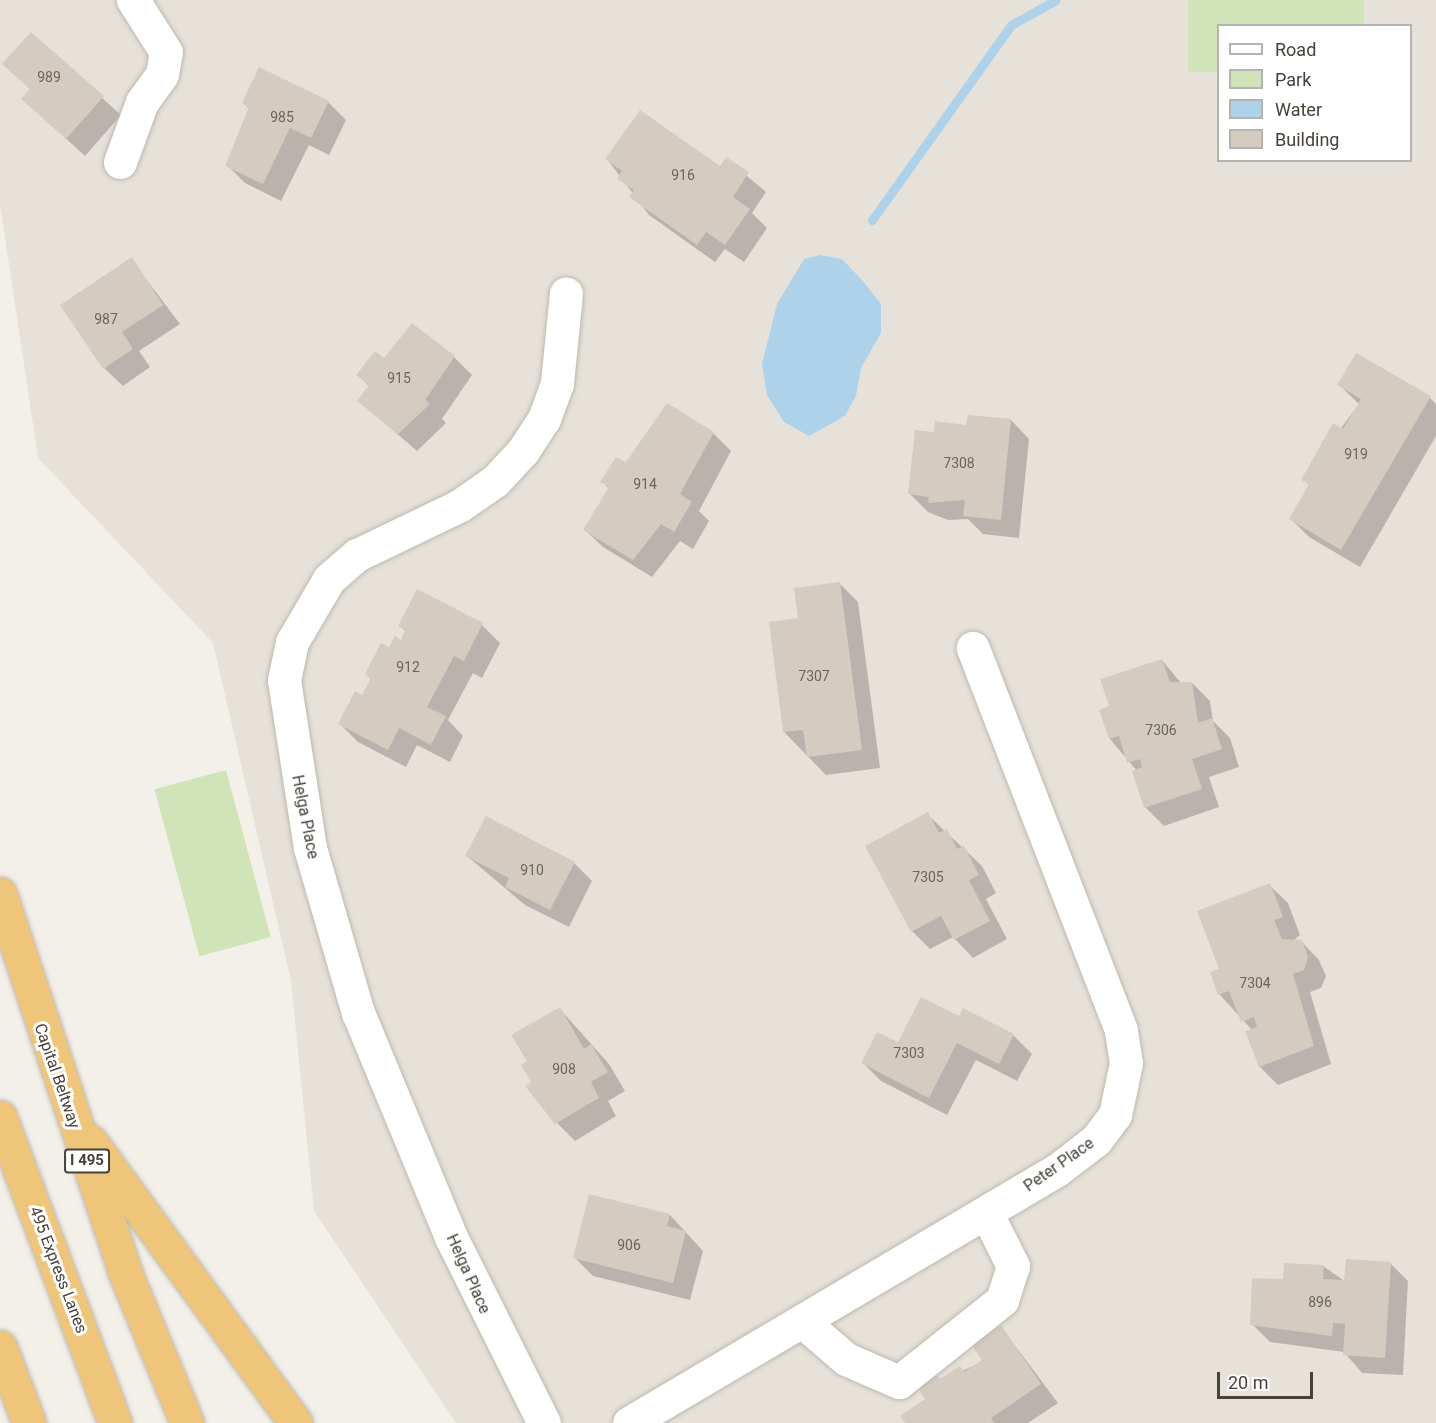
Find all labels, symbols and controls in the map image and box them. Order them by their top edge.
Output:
legend [1217,24,1412,162]
text: Road [1275,39,1316,60]
house number: 989 [37,69,61,85]
text: Park [1275,69,1311,90]
text: Water [1275,99,1322,120]
house number: 985 [270,109,294,125]
text: Building [1275,129,1339,150]
house number: 916 [671,167,695,183]
house number: 987 [94,311,118,327]
house number: 915 [387,370,411,386]
house number: 919 [1344,446,1368,462]
house number: 7308 [943,455,975,471]
house number: 914 [633,476,657,492]
house number: 912 [396,659,420,675]
house number: 7307 [798,668,830,684]
house number: 7306 [1145,722,1177,738]
street label: Helga Place [287,773,323,861]
house number: 910 [520,862,544,878]
house number: 7305 [912,869,944,885]
house number: 7304 [1239,975,1271,991]
street label: Capital Beltway [30,1021,84,1131]
house number: 7303 [893,1045,925,1061]
house number: 908 [552,1061,576,1077]
street label: Peter Place [1020,1134,1098,1196]
road number: I 495 [63,1149,111,1173]
street label: 495 Express Lanes [25,1204,91,1336]
street label: Helga Place [442,1231,494,1317]
house number: 906 [617,1237,641,1253]
house number: 896 [1308,1294,1332,1310]
scale bar [1220,1360,1316,1398]
text: 20 m [1228,1372,1268,1393]

